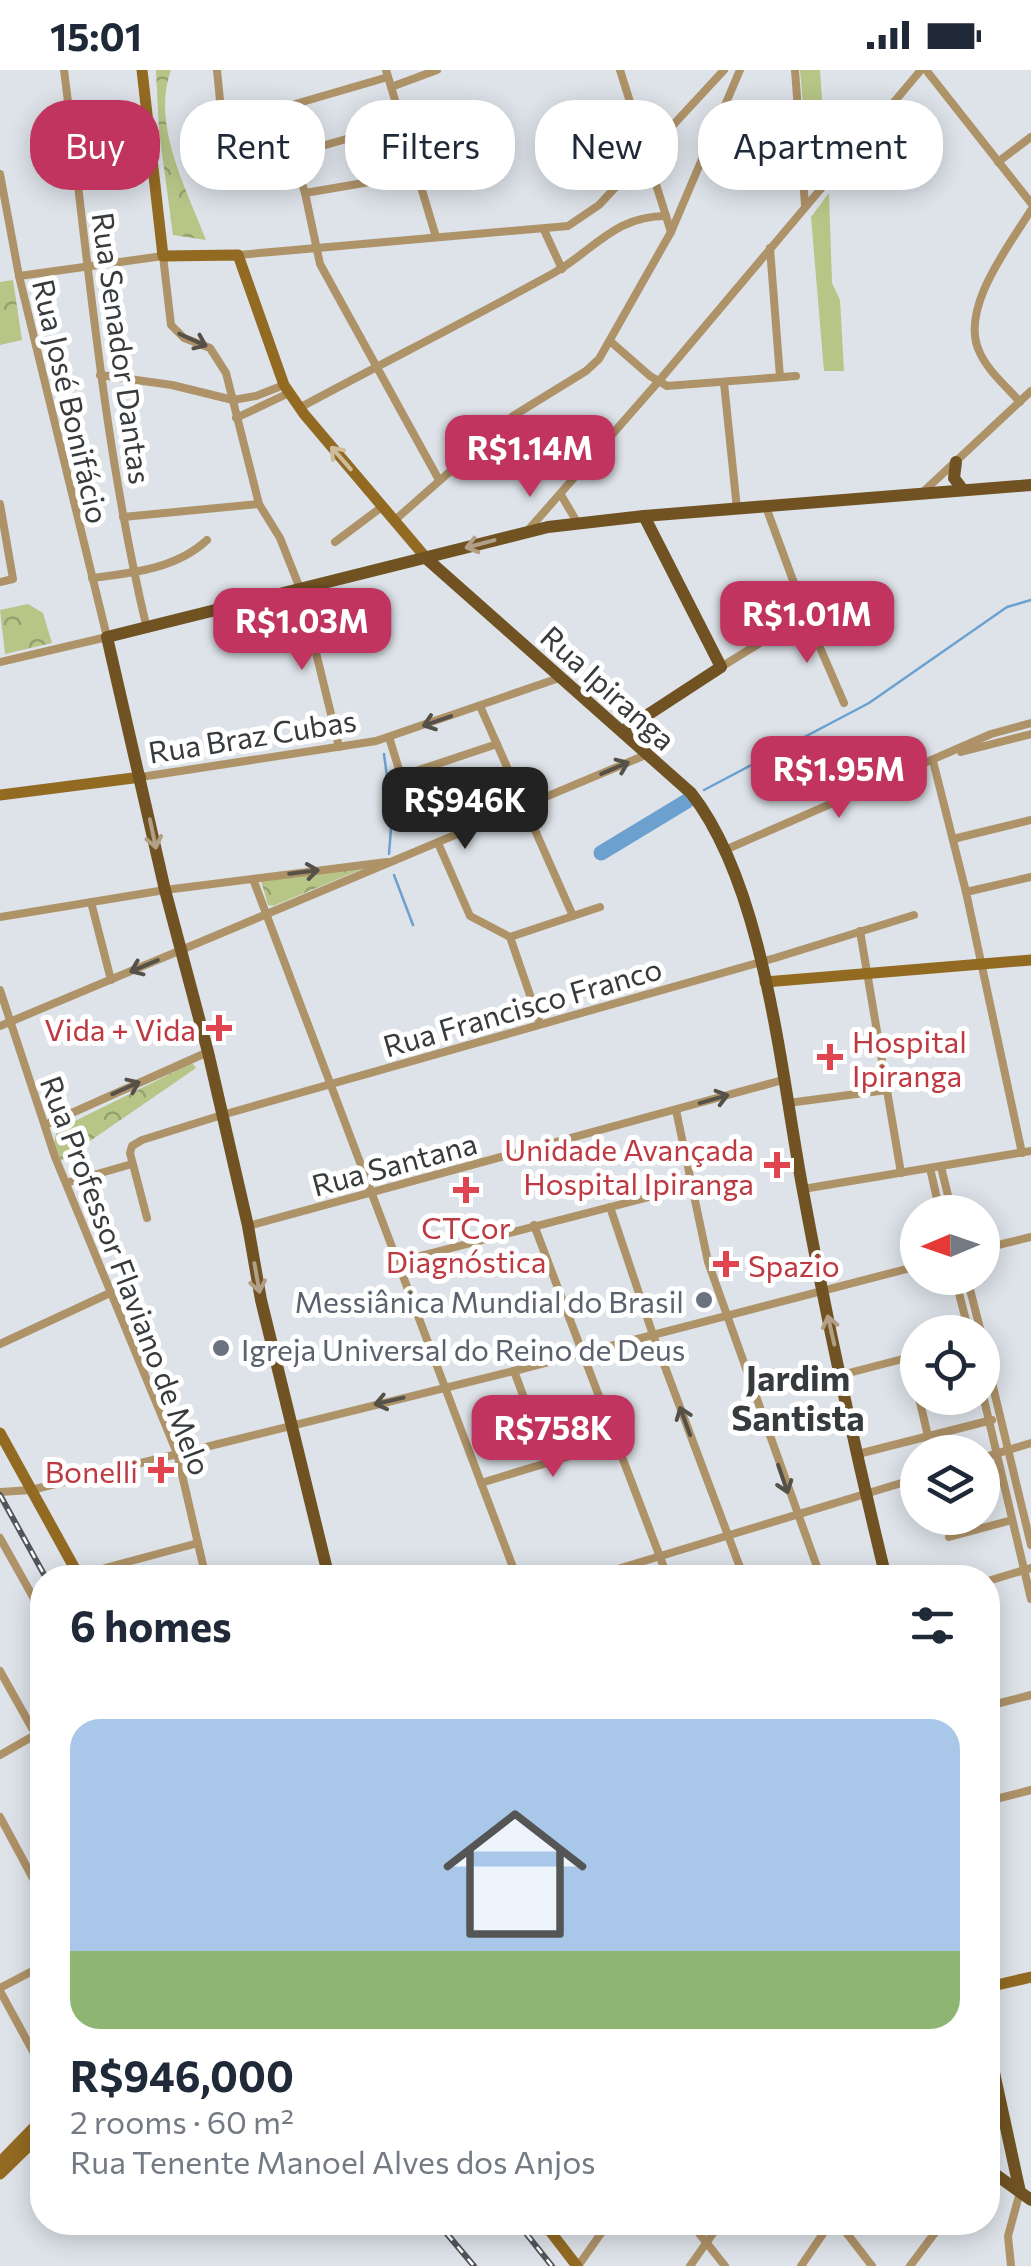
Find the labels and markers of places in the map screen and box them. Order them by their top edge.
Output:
pin: R$1.14M [438,415,622,500]
pin: R$1.01M [715,581,899,666]
pin: R$1.03M [210,588,394,673]
pin: R$1.95M [747,736,931,821]
pin: R$946K [384,767,546,852]
place label: Vida + Vida [44,1010,196,1047]
marker: Vida + Vida [206,1015,232,1041]
place label: Hospital Ipiranga [852,1022,967,1093]
marker: Hospital Ipiranga [817,1044,843,1070]
place label: Unidade Avançada Hospital Ipiranga [504,1130,754,1201]
marker: Unidade Avançada Hospital Ipiranga [764,1152,790,1178]
marker: CTCor Diagnóstica [453,1177,479,1203]
place label: CTCor Diagnóstica [386,1208,546,1279]
place label: Spazio [748,1246,840,1283]
marker: Spazio [713,1251,739,1277]
place label: Messiânica Mundial do Brasil [294,1282,684,1319]
marker: Messiânica Mundial do Brasil [693,1289,715,1311]
place label: Igreja Universal do Reino de Deus [241,1330,685,1367]
marker: Igreja Universal do Reino de Deus [210,1337,232,1359]
pin: R$758K [472,1395,634,1480]
place label: Bonelli [45,1452,138,1489]
marker: Bonelli [148,1457,174,1483]

